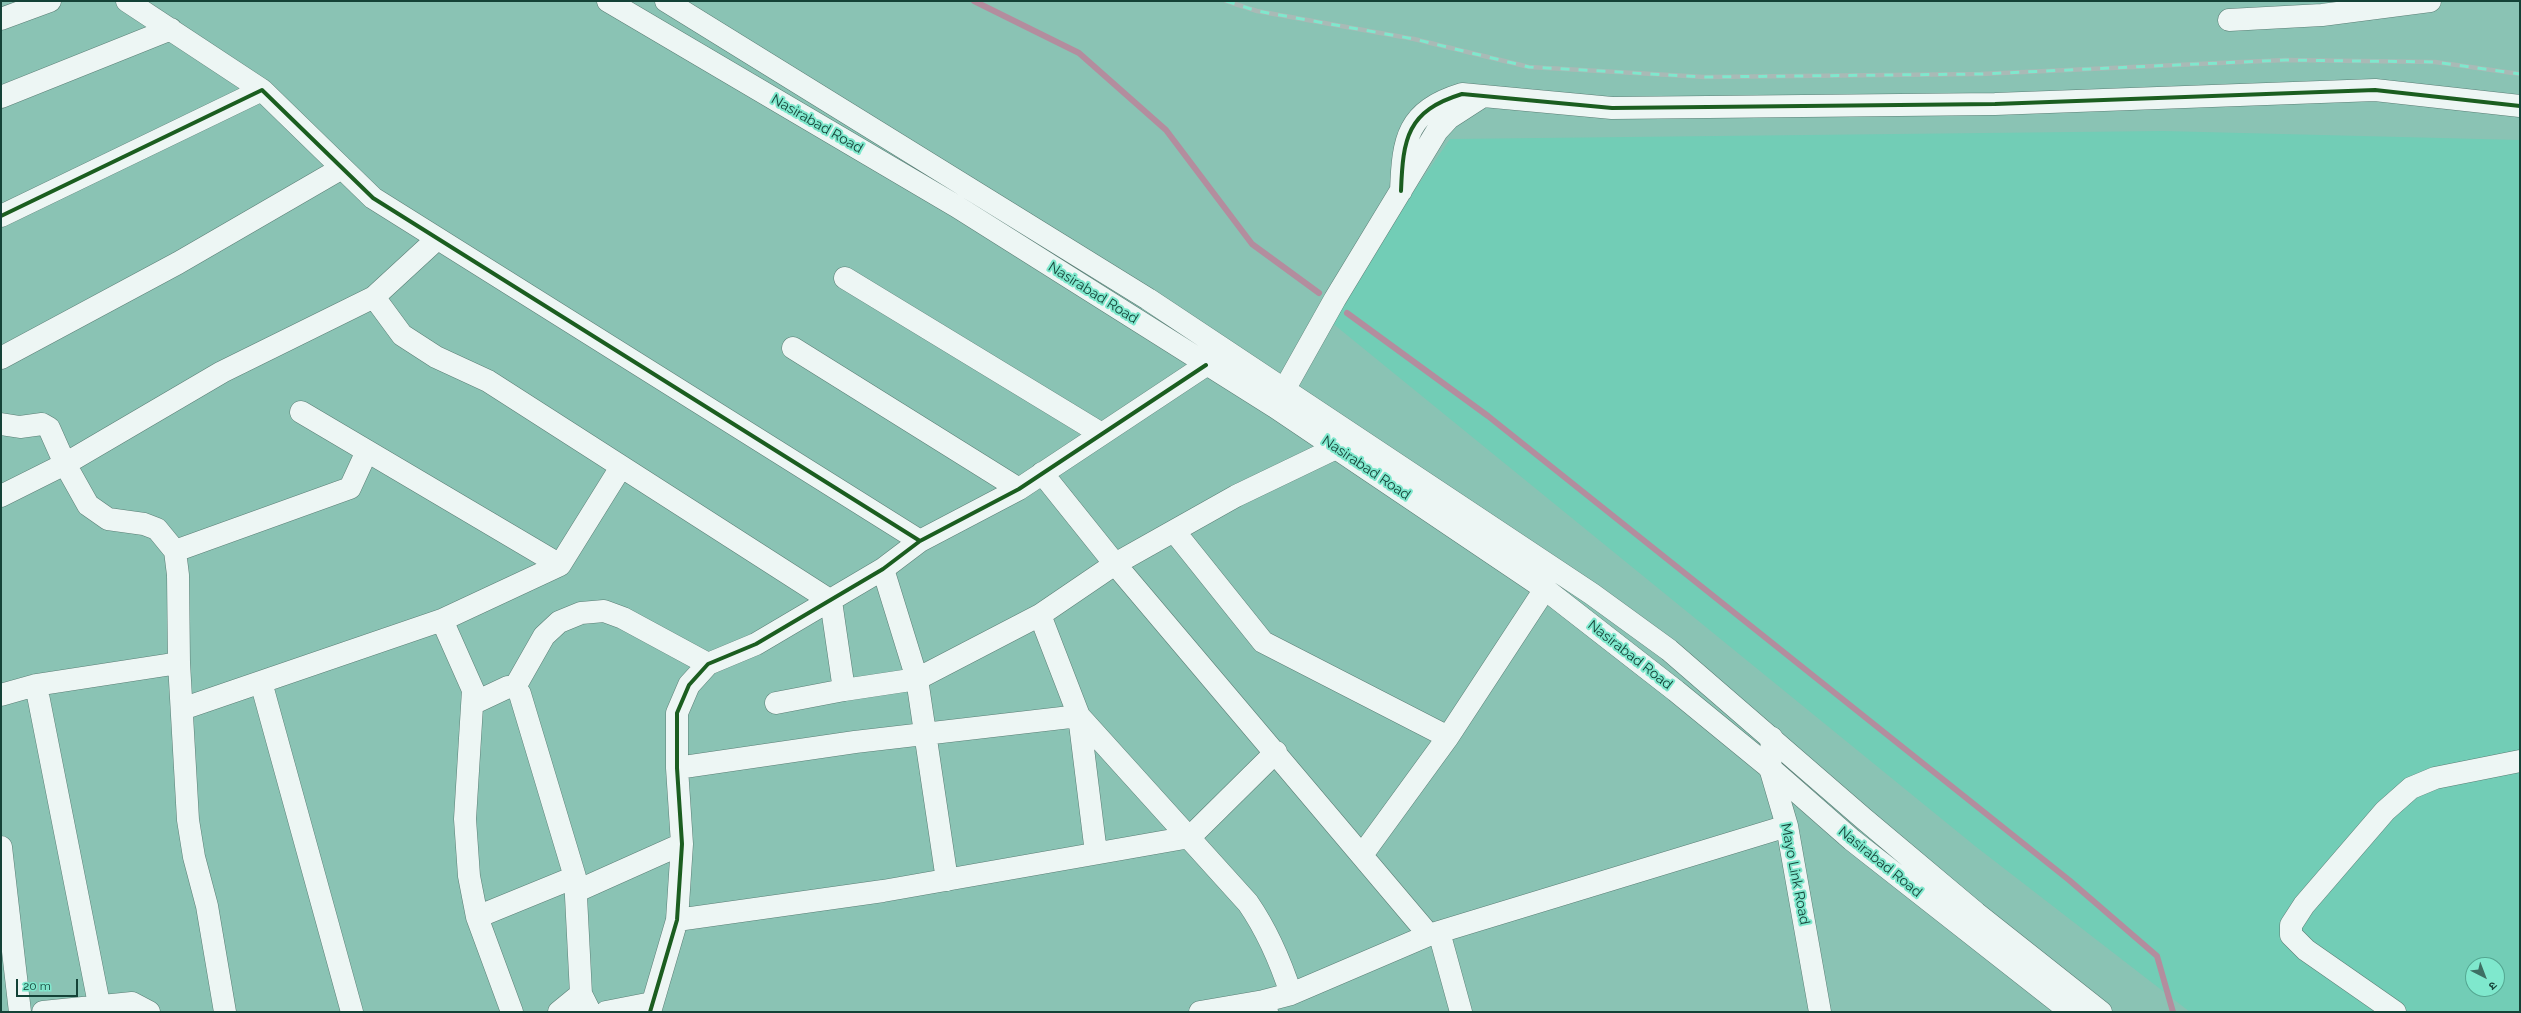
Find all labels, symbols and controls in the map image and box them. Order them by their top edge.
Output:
street label: Nasirabad Road [768,91,866,157]
street label: Nasirabad Road [1045,259,1141,327]
street label: Nasirabad Road [1319,432,1413,504]
street label: Nasirabad Road [1584,617,1676,693]
street label: Mayo Link Road [1777,822,1813,926]
street label: Nasirabad Road [1835,823,1925,901]
north arrow [2465,957,2505,997]
scale bar [18,971,80,997]
text: 20 m [23,979,51,993]
text: उ [2486,979,2499,993]

